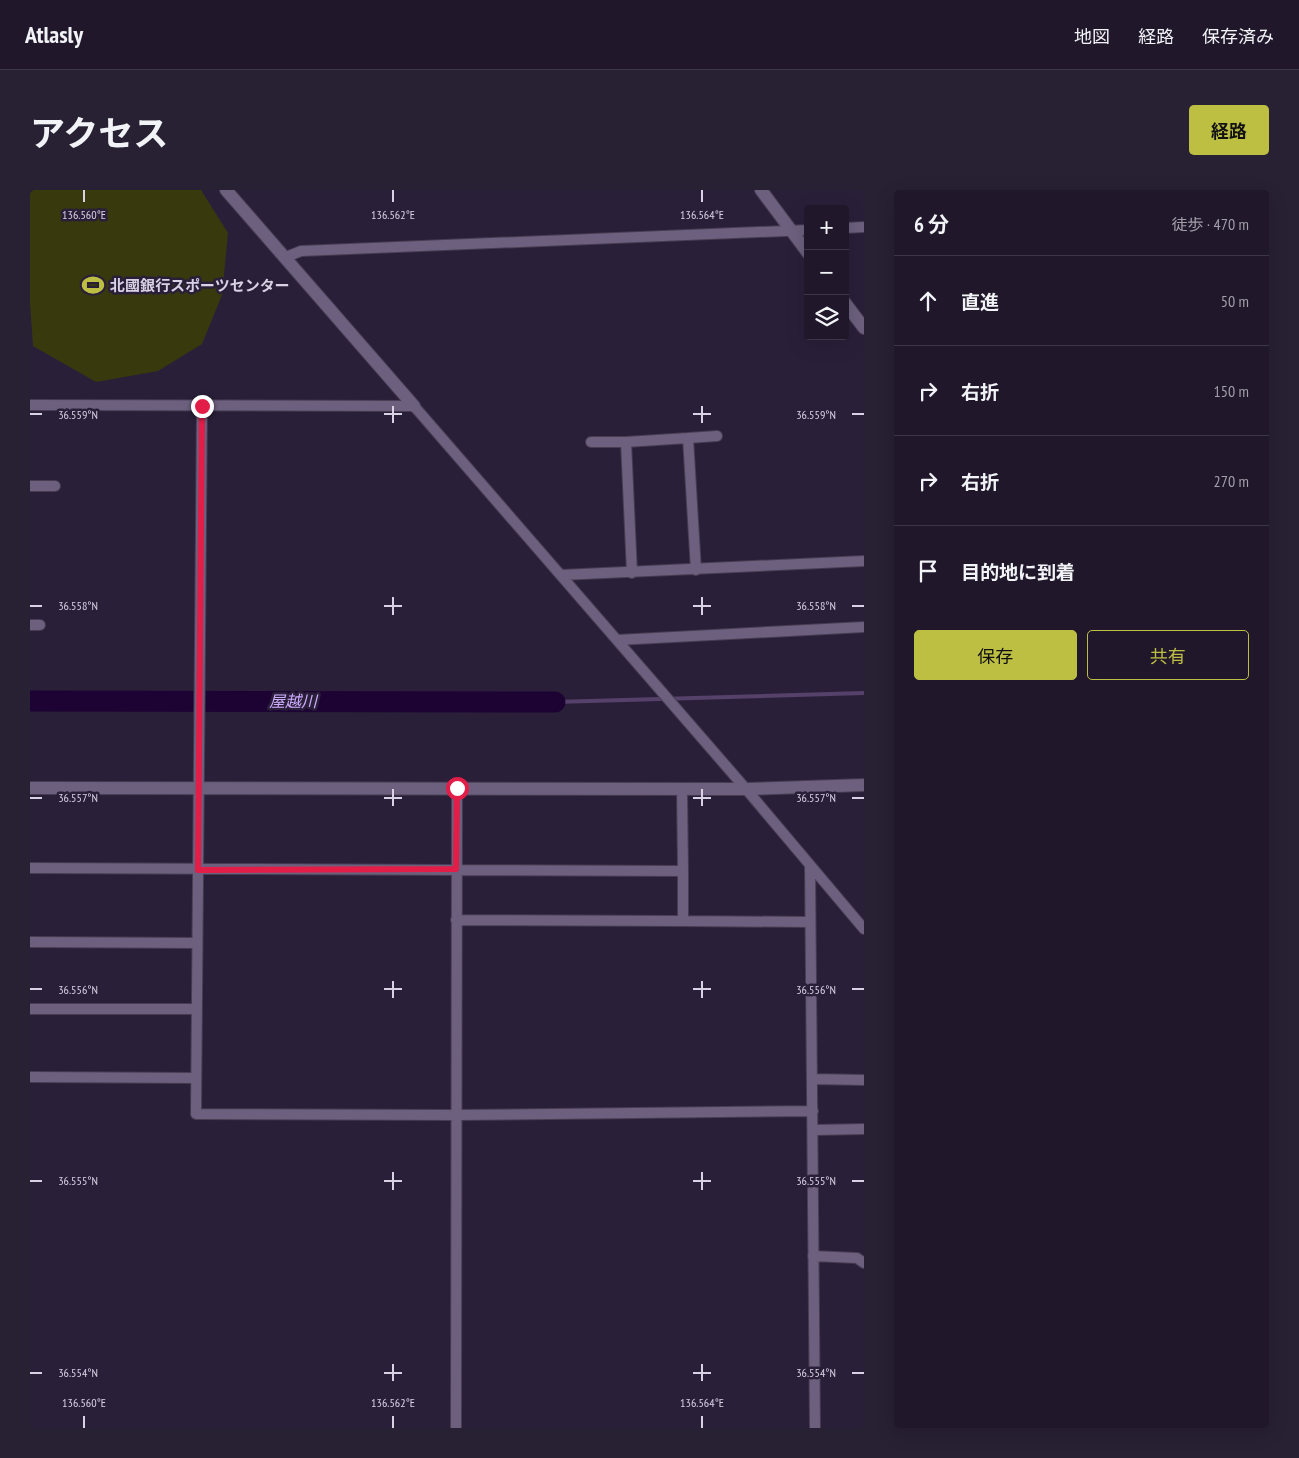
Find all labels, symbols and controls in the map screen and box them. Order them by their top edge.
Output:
text: Atlasly [25,19,83,50]
text: 地図 [1074,25,1110,48]
text: 経路 [1138,25,1174,48]
text: 保存済み [1202,25,1274,48]
button: 経路 [1189,105,1269,155]
text: アクセス [30,110,168,156]
map controls [804,205,849,340]
button: + [804,205,849,250]
text: 136.560°E [62,207,106,222]
text: 136.562°E [371,207,415,222]
text: 136.564°E [680,207,724,222]
text: 6 分 [914,211,949,238]
text: 徒歩 · 470 m [1171,214,1249,234]
button: − [804,250,849,295]
sports icon: 北國銀行スポーツセンター [80,272,106,298]
place label: 北國銀行スポーツセンター [110,276,290,295]
icon: ahead [914,287,942,315]
text: 直進 [961,290,999,314]
text: 50 m [1221,291,1249,311]
button: layers [804,295,849,340]
icon: right [914,377,942,405]
text: 右折 [961,380,999,404]
text: 150 m [1214,381,1249,401]
route end [191,395,214,418]
text: 36.559°N [58,407,98,422]
text: 36.559°N [796,407,836,422]
icon: right [914,467,942,495]
text: 右折 [961,470,999,494]
text: 270 m [1214,471,1249,491]
icon: arrive [914,557,942,585]
text: 目的地に到着 [961,560,1075,584]
text: 36.558°N [58,598,98,613]
text: 36.558°N [796,598,836,613]
button: 保存 [914,630,1077,680]
button: 共有 [1087,630,1249,680]
water label: 屋越川 [269,691,319,711]
route start [446,777,469,800]
text: 36.557°N [58,790,98,805]
text: 36.557°N [796,790,836,805]
text: 36.556°N [58,982,98,997]
text: 36.556°N [796,982,836,997]
text: 36.555°N [58,1173,98,1188]
text: 36.555°N [796,1173,836,1188]
text: 36.554°N [58,1365,98,1380]
text: 36.554°N [796,1365,836,1380]
text: 136.560°E [62,1395,106,1410]
text: 136.562°E [371,1395,415,1410]
text: 136.564°E [680,1395,724,1410]

